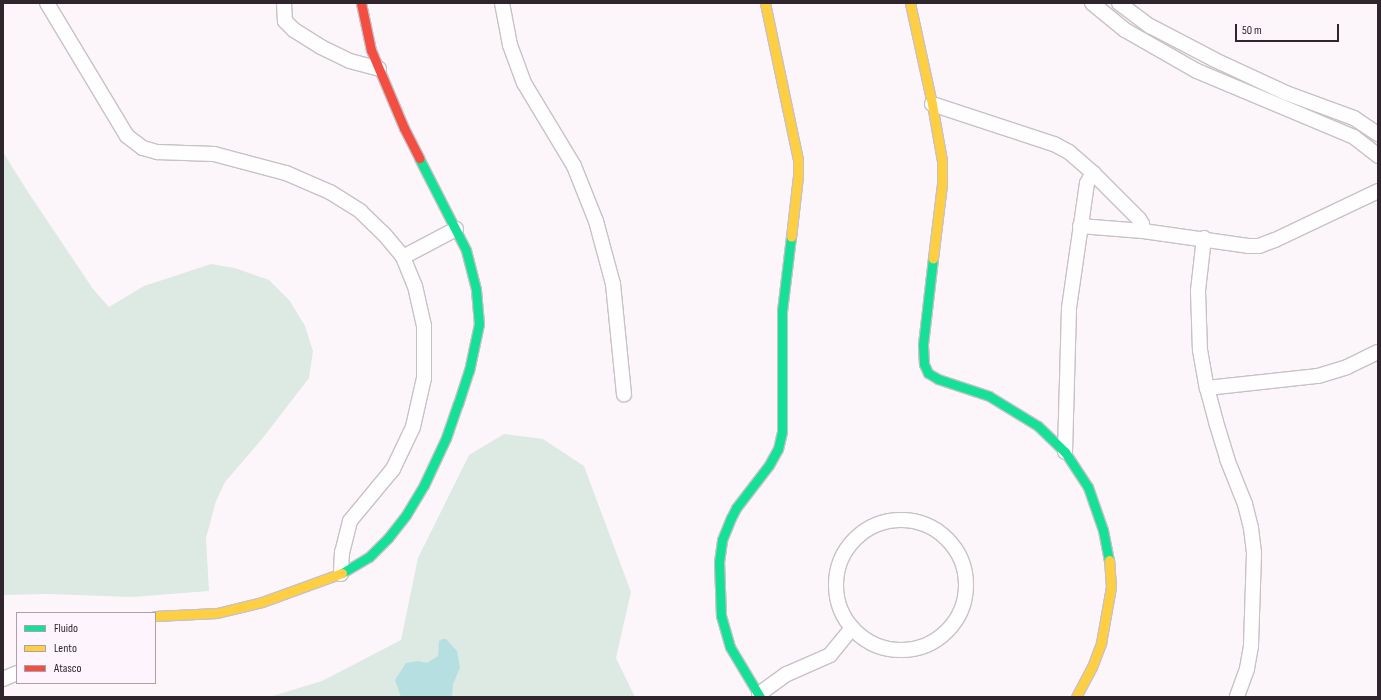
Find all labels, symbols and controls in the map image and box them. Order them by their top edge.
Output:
scale bar [1237,16,1341,42]
text: 50 m [1242,23,1262,38]
legend [16,612,156,684]
text: Fluido [54,621,78,636]
text: Lento [54,641,77,656]
text: Atasco [54,661,81,676]

